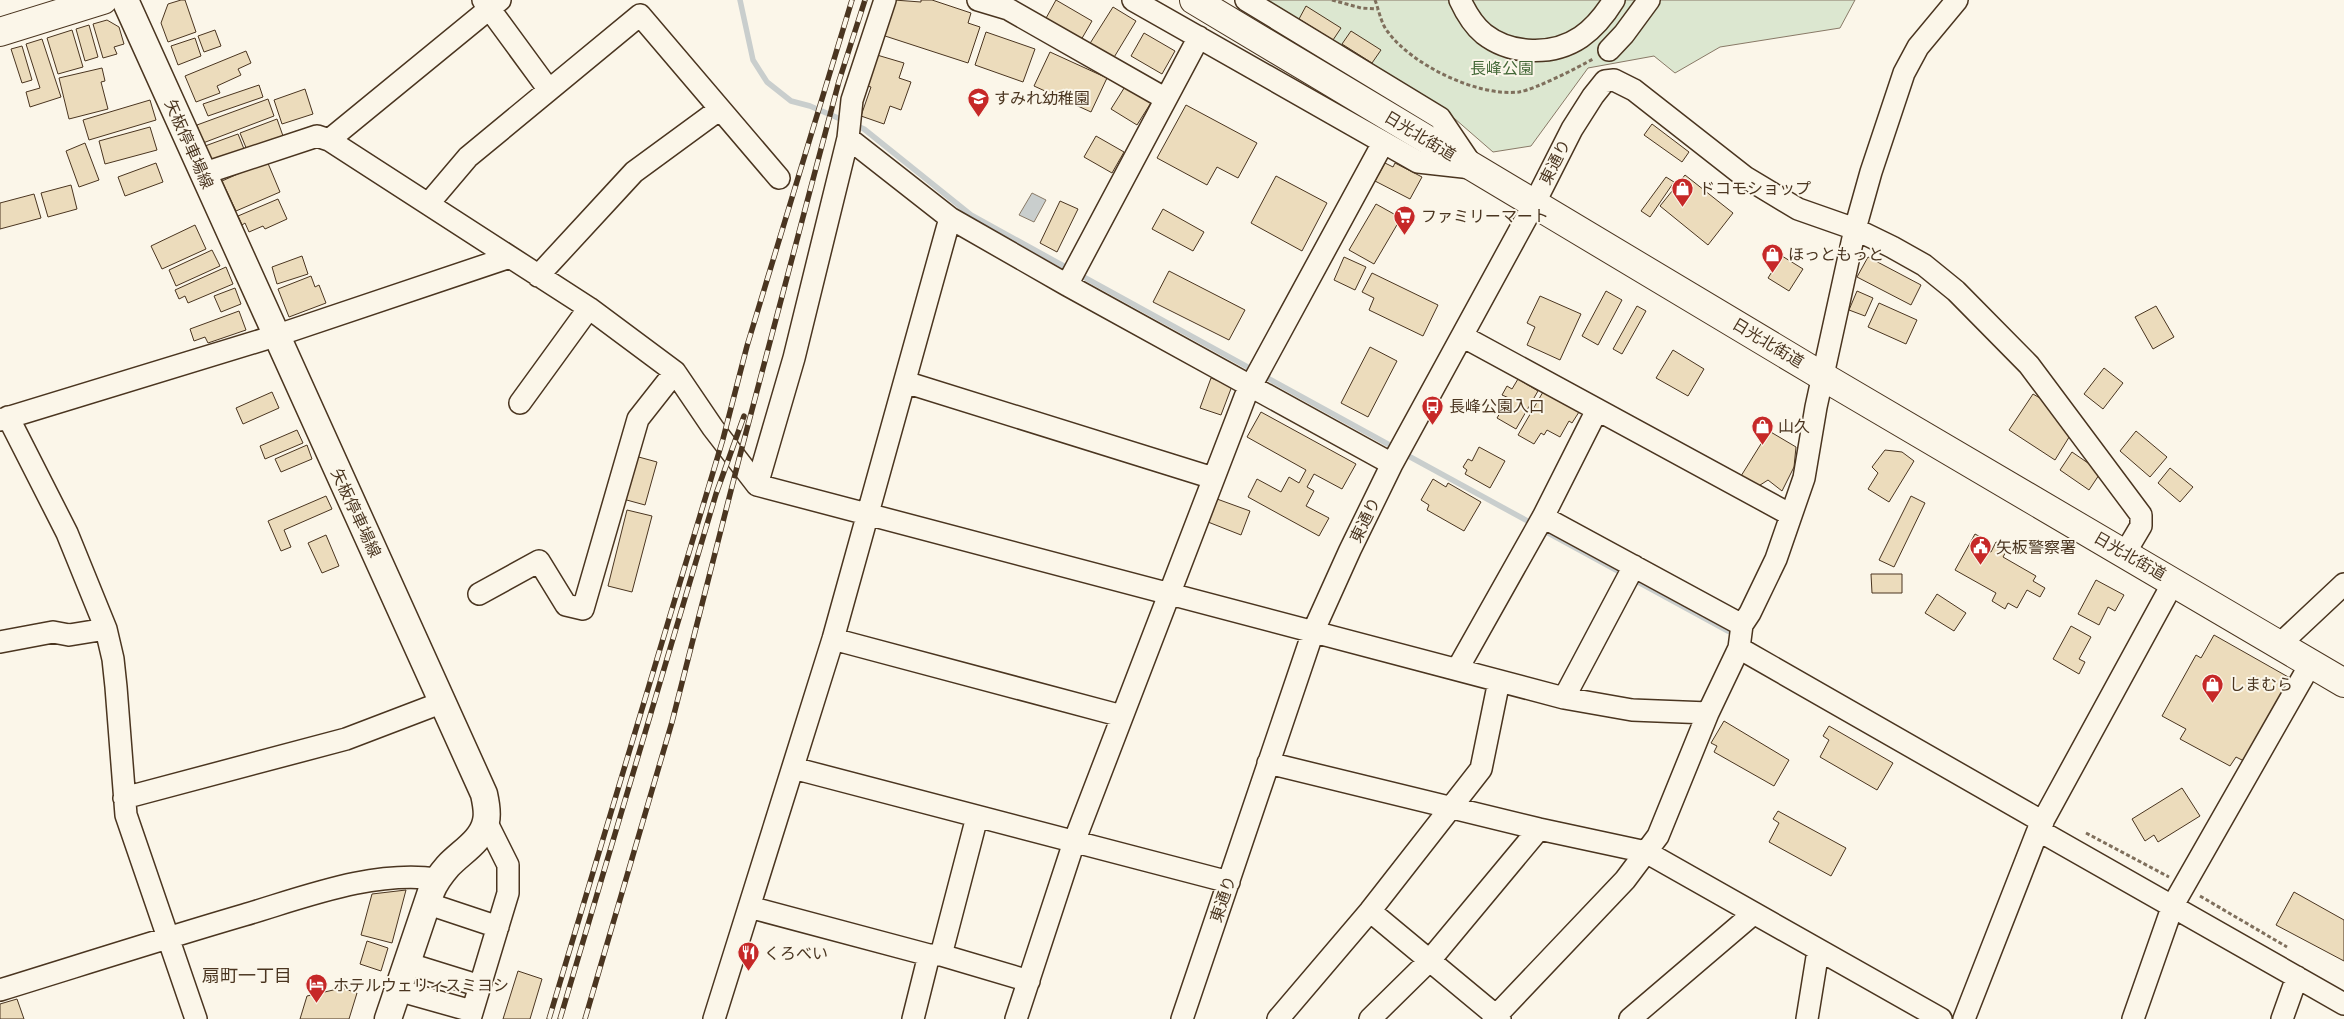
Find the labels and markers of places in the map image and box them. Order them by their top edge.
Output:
school or university icon: すみれ幼稚園 [966,86,990,117]
place label: すみれ幼稚園 [994,89,1090,108]
shop icon: ドコモショップ [1671,176,1695,207]
place label: ドコモショップ [1699,179,1811,198]
supermarket icon: ファミリーマート [1393,204,1417,235]
place label: ファミリーマート [1421,207,1549,226]
shop icon: ほっともっと [1760,242,1784,273]
place label: ほっともっと [1788,245,1884,264]
bus stop icon: 長峰公園入口 [1421,394,1445,425]
place label: 長峰公園入口 [1449,397,1545,416]
shop icon: 山久 [1750,414,1774,445]
place label: 山久 [1778,417,1810,436]
public building icon: 矢板警察署 [1968,535,1992,566]
place label: 矢板警察署 [1996,538,2076,557]
shop icon: しまむら [2201,672,2225,703]
place label: しまむら [2229,675,2293,694]
restaurant icon: くろべい [736,941,760,972]
place label: くろべい [764,944,828,963]
hotel icon: ホテルウェリィスミヨシ [305,973,329,1004]
place label: ホテルウェリィスミヨシ [333,976,509,995]

